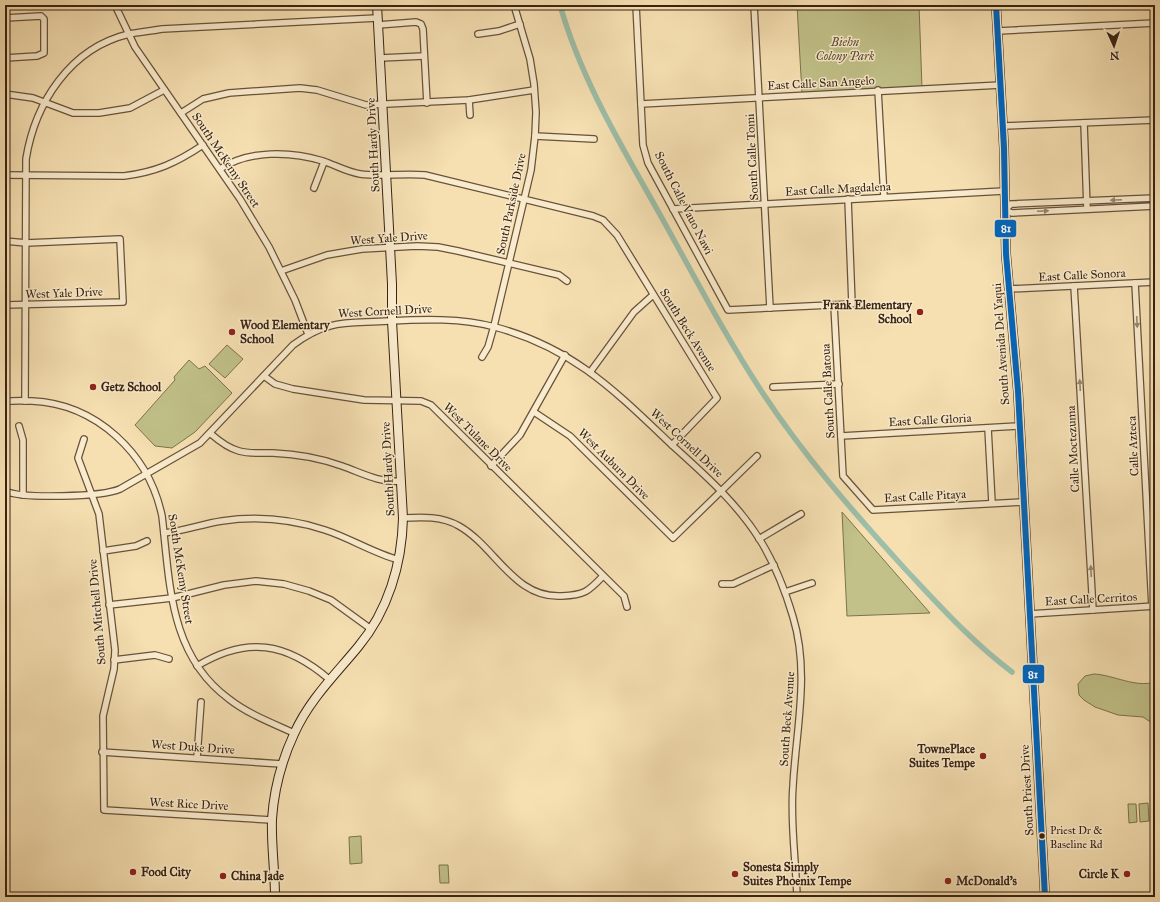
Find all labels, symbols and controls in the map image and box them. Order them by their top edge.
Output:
north arrow [1094,26,1134,66]
park label: Biehn Colony Park [816,35,875,63]
text: N [1109,49,1120,62]
street label: East Calle San Angelo [767,73,875,94]
street label: South Hardy Drive [364,97,382,193]
street label: South McKemy Street [189,110,263,211]
street label: South Calle Tomi [743,113,761,201]
street label: South Calle Vauo Nawi [652,149,716,258]
street label: South Parkside Drive [493,152,529,256]
street label: East Calle Magdalena [785,179,892,200]
one-way arrow [1110,196,1122,203]
one-way arrow [1037,208,1049,215]
line badge: 81 [994,219,1017,238]
text: 81 [1001,222,1012,235]
street label: West Yale Drive [350,228,428,248]
street label: East Calle Sonora [1038,266,1127,284]
street label: South Avenida Del Yaqui [990,282,1013,405]
street label: West Yale Drive [25,285,103,301]
street label: South Beck Avenue [657,286,719,374]
place label: Frank Elementary School [823,298,913,326]
street label: West Cornell Drive [338,302,432,320]
marker: Frank Elementary School [915,307,925,317]
one-way arrow [1134,316,1140,329]
place label: Wood Elementary School [240,318,331,346]
marker: Wood Elementary School [227,327,237,337]
street label: South Calle Batoua [818,342,837,439]
one-way arrow [1077,379,1084,391]
place label: Getz School [101,380,162,394]
marker: Getz School [88,382,98,392]
street label: West Tulane Drive [441,400,515,474]
street label: Calle Moctezuma [1064,404,1082,493]
street label: West Cornell Drive [648,406,726,480]
street label: East Calle Gloria [888,411,973,429]
street label: Calle Azteca [1124,415,1142,476]
street label: South Hardy Drive [379,421,397,517]
street label: West Auburn Drive [575,425,653,503]
street label: East Calle Pitaya [884,487,967,505]
street label: South McKemy Street [165,513,197,626]
street label: South Mitchell Drive [85,558,109,666]
one-way arrow [1087,565,1094,577]
street label: East Calle Cerritos [1045,590,1137,608]
line badge: 81 [1022,664,1045,684]
text: 81 [1028,668,1039,681]
street label: South Beck Avenue [777,671,797,767]
street label: West Duke Drive [151,737,235,757]
place label: TownePlace Suites Tempe [909,742,975,771]
street label: South Priest Drive [1018,744,1036,836]
marker: TownePlace Suites Tempe [978,751,988,761]
street label: West Rice Drive [149,795,229,813]
place label: Priest Dr & Baseline Rd [1050,824,1103,851]
marker: Priest Dr & Baseline Rd [1037,831,1047,841]
place label: Sonesta Simply Suites Phoenix Tempe [743,860,851,889]
place label: Food City [141,865,192,880]
marker: Food City [128,867,138,877]
place label: Circle K [1079,867,1119,881]
place label: China Jade [231,869,284,884]
marker: Sonesta Simply Suites Phoenix Tempe [730,869,740,879]
marker: Circle K [1122,869,1132,879]
marker: China Jade [218,871,228,881]
place label: McDonald's [956,874,1018,888]
marker: McDonald's [943,876,953,886]

